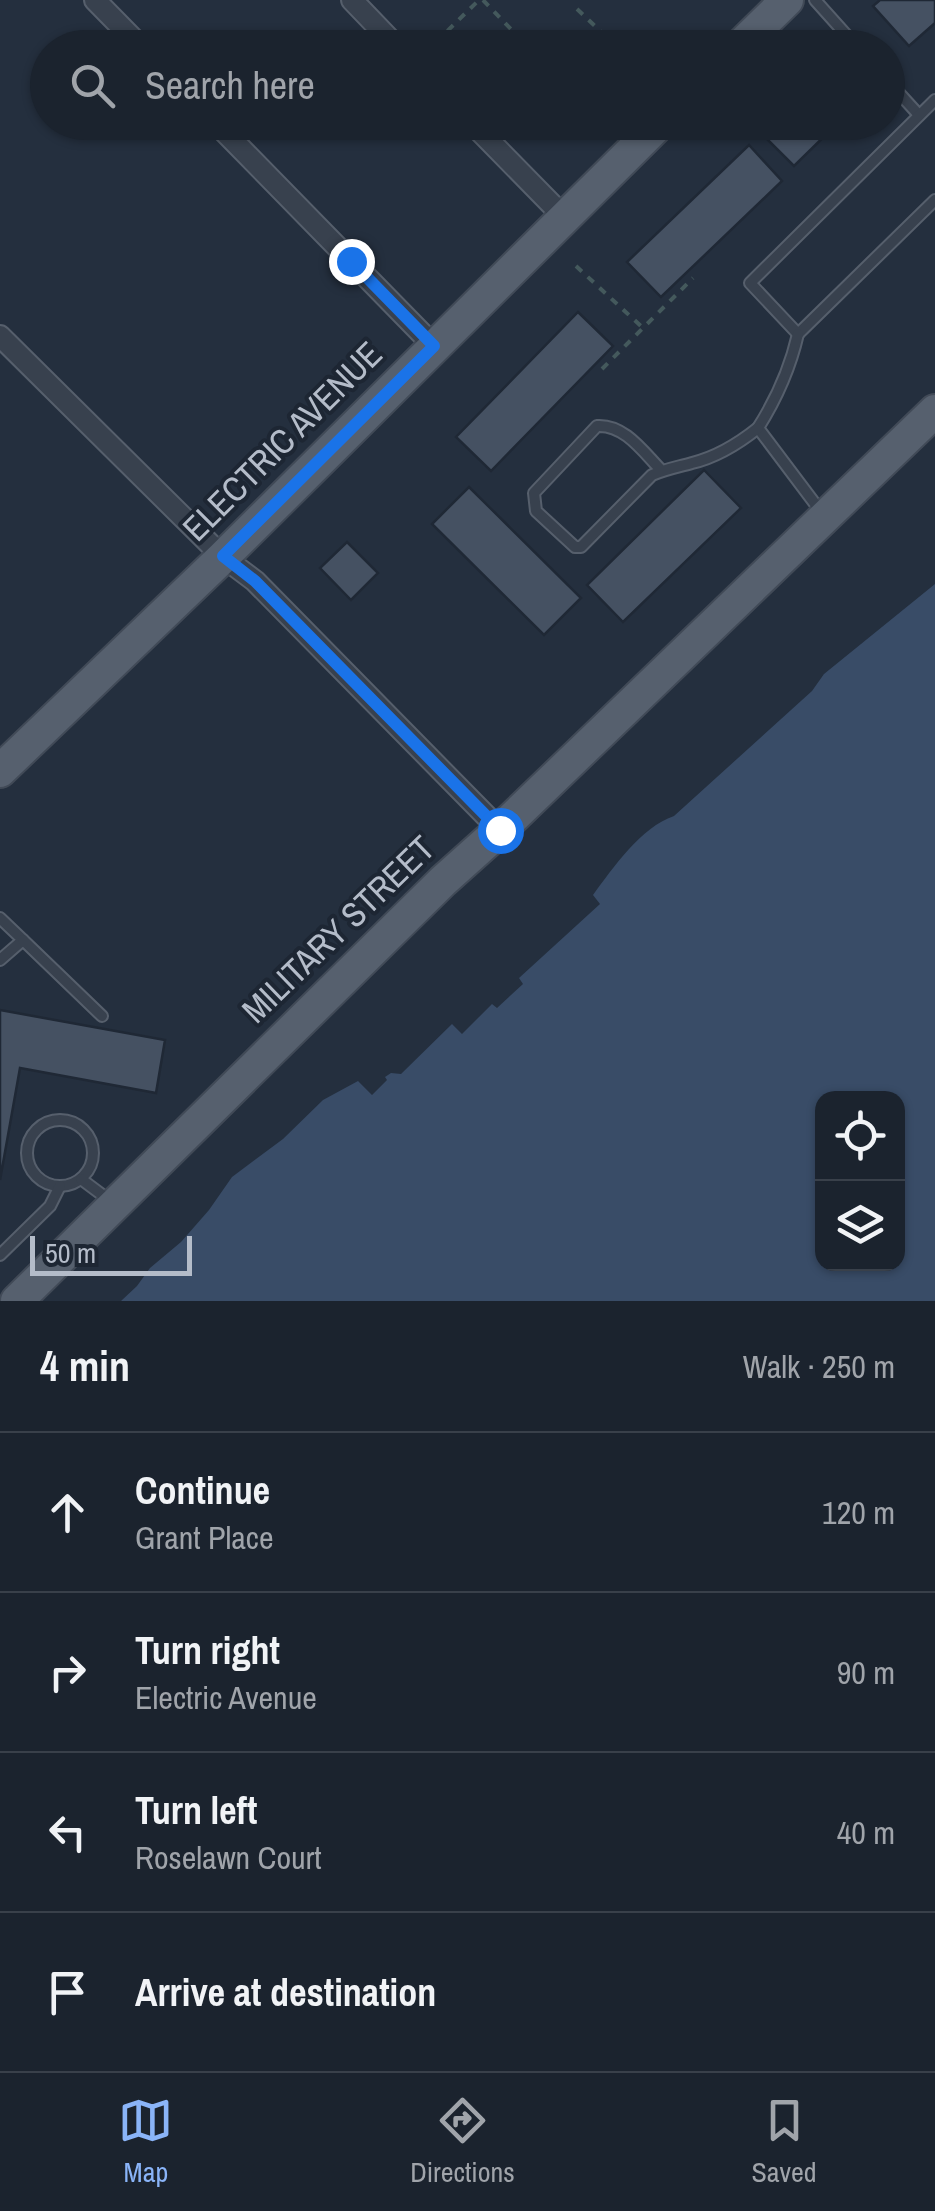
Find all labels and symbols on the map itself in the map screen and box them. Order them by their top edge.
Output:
route end [329,239,375,285]
street label: ELECTRIC AVENUE [172,331,392,551]
route start [478,808,524,854]
street label: MILITARY STREET [232,825,444,1033]
scale bar [30,1231,192,1276]

